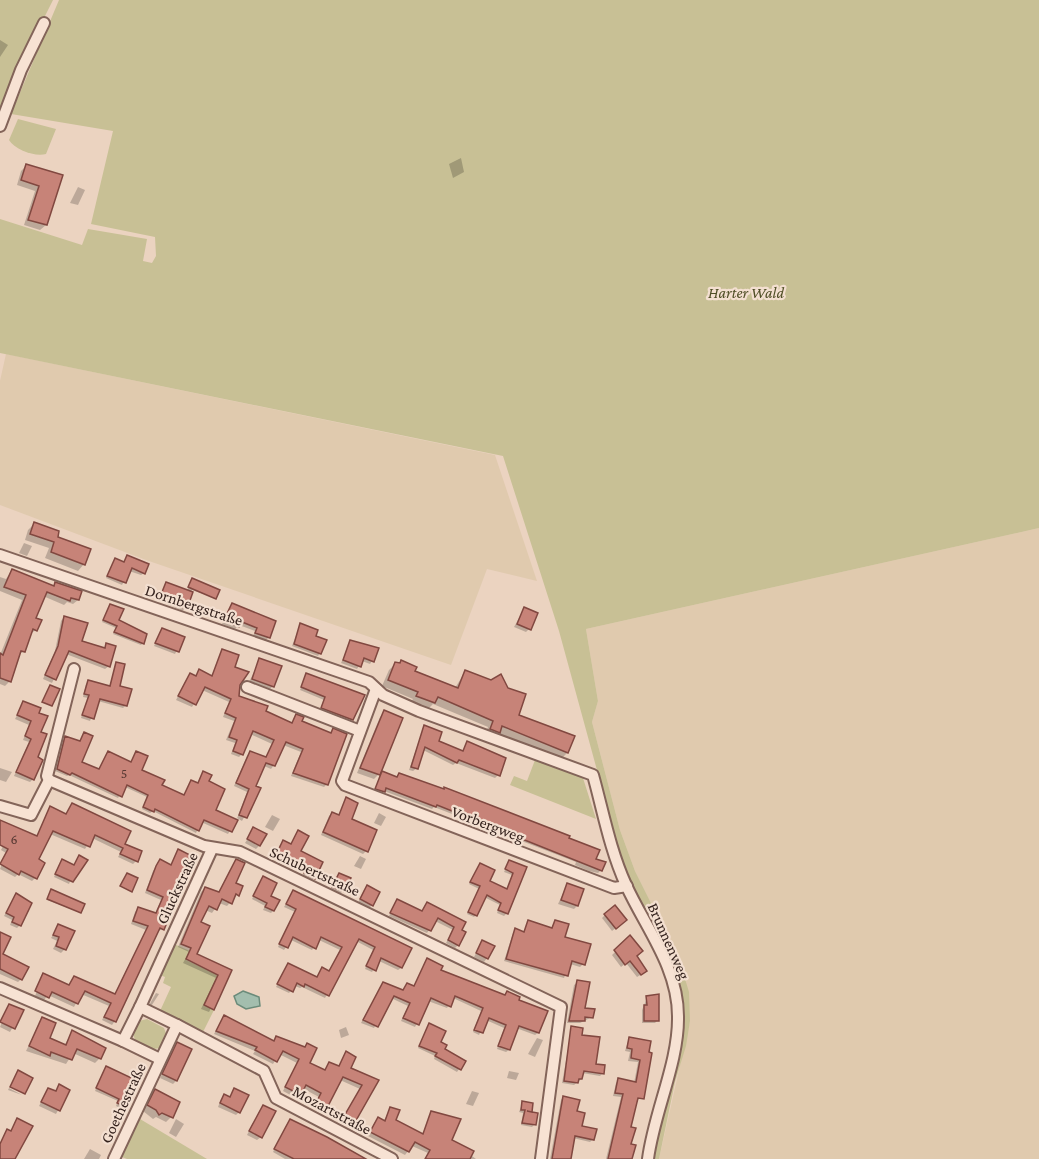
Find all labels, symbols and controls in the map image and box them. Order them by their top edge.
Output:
park label: Harter Wald [708,284,784,301]
street label: Dornbergstraße [143,581,245,630]
house number: 5 [121,765,127,781]
street label: Vorbergweg [449,802,527,847]
house number: 6 [10,831,18,847]
street label: Schubertstraße [267,843,363,899]
street label: Gluckstraße [153,849,201,927]
street label: Brunnenweg [644,900,694,983]
street label: Goethestraße [97,1060,149,1146]
street label: Mozartstraße [290,1082,374,1138]

